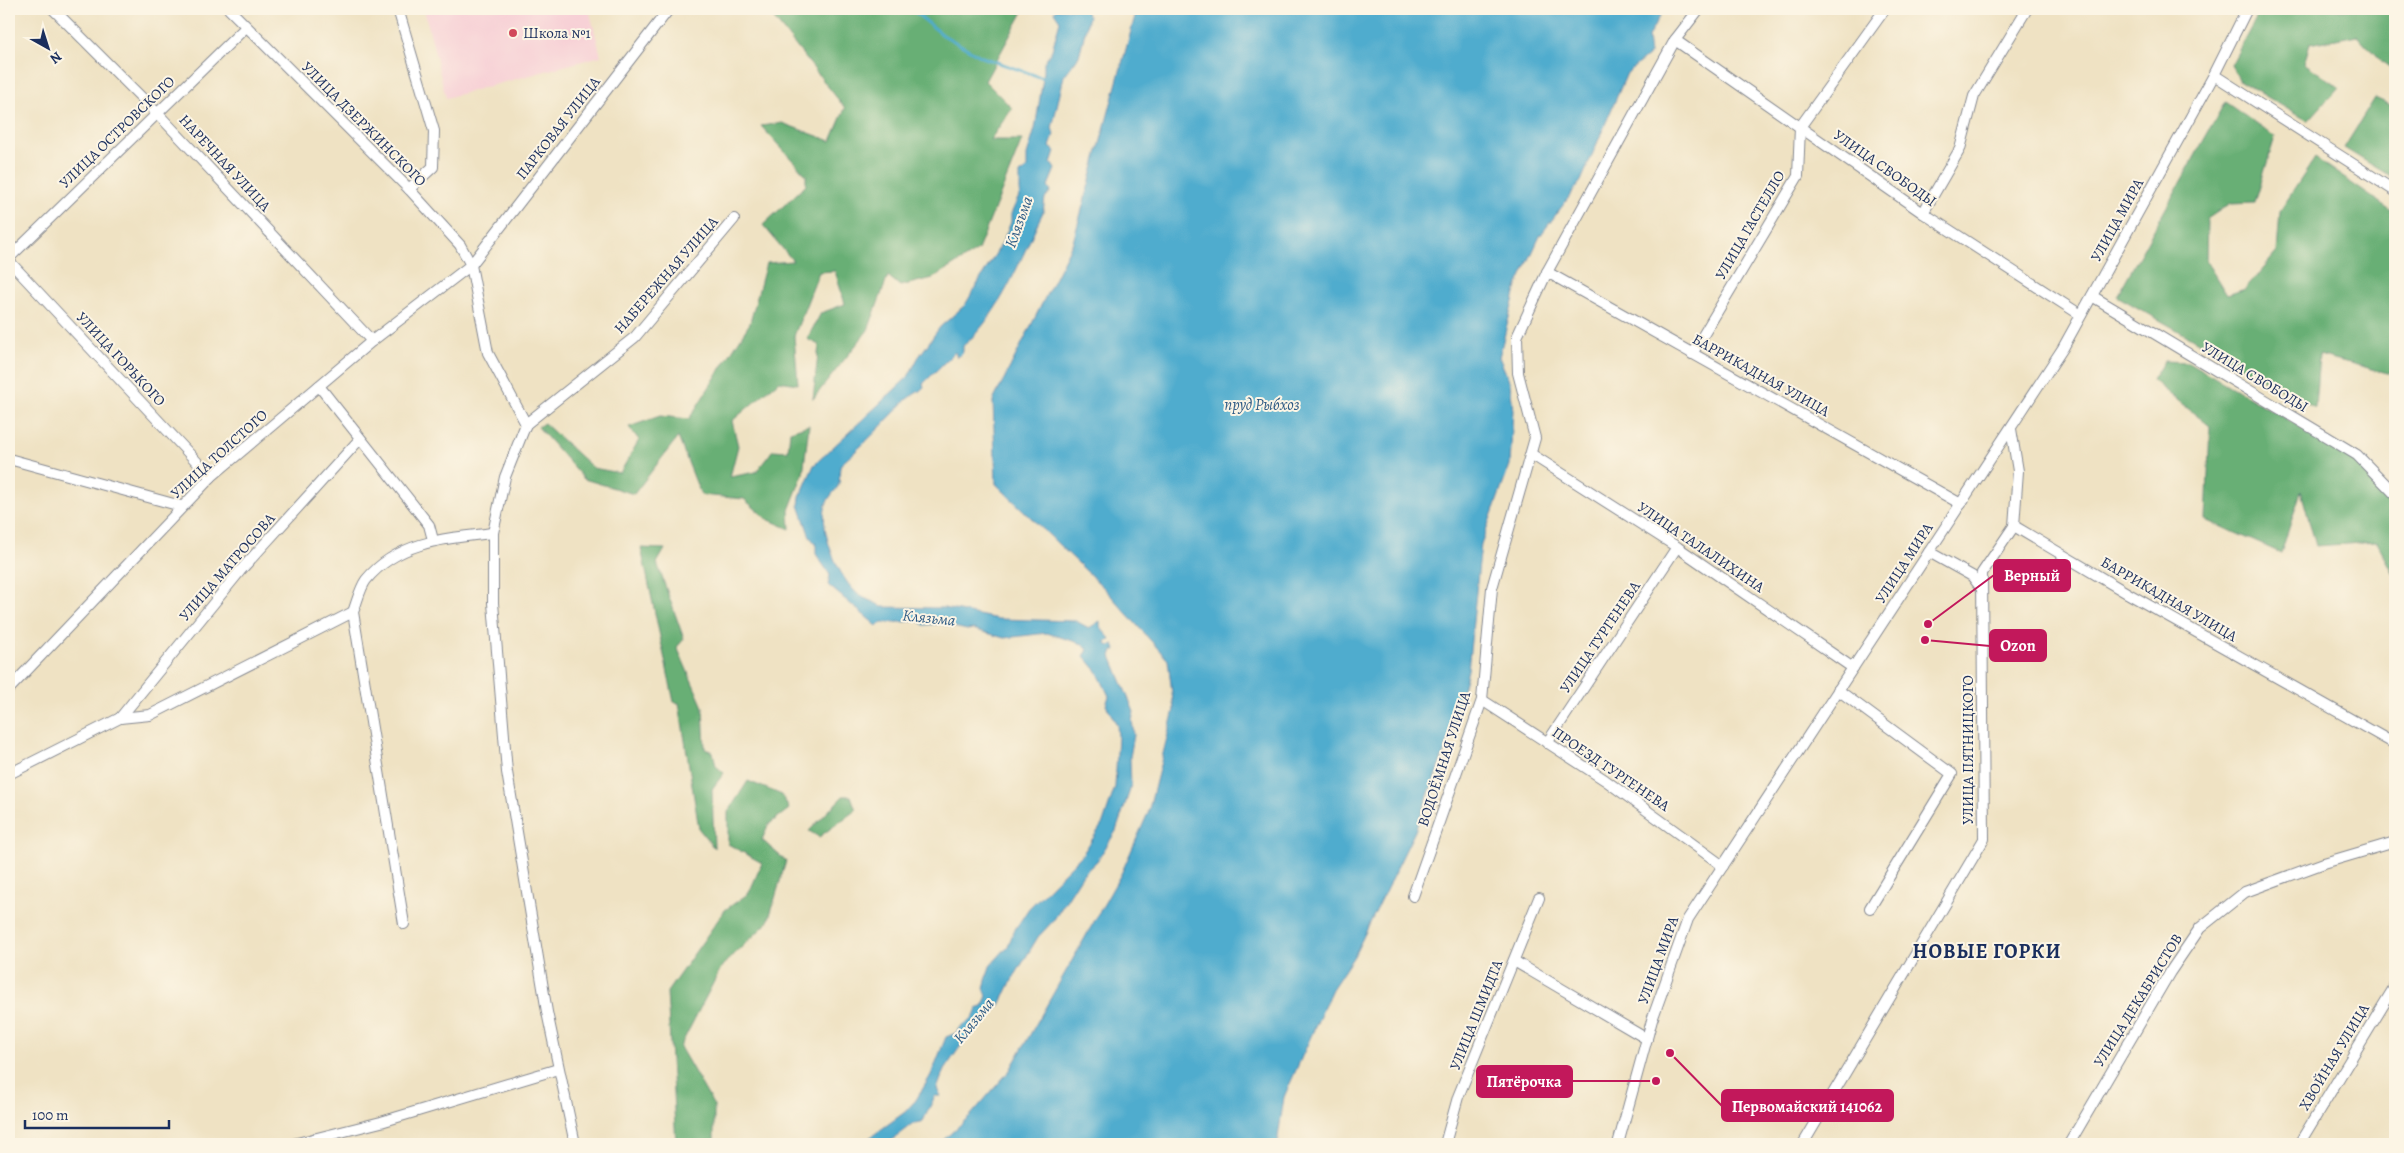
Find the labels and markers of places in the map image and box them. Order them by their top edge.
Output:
place label: Школа №1 [523,23,591,43]
marker: Школа №1 [507,27,519,39]
callout: Верный [1994,560,2070,591]
callout: Ozon [1990,630,2046,661]
callout: Пятёрочка [1477,1066,1572,1097]
callout: Первомайский 141062 [1722,1090,1893,1121]

